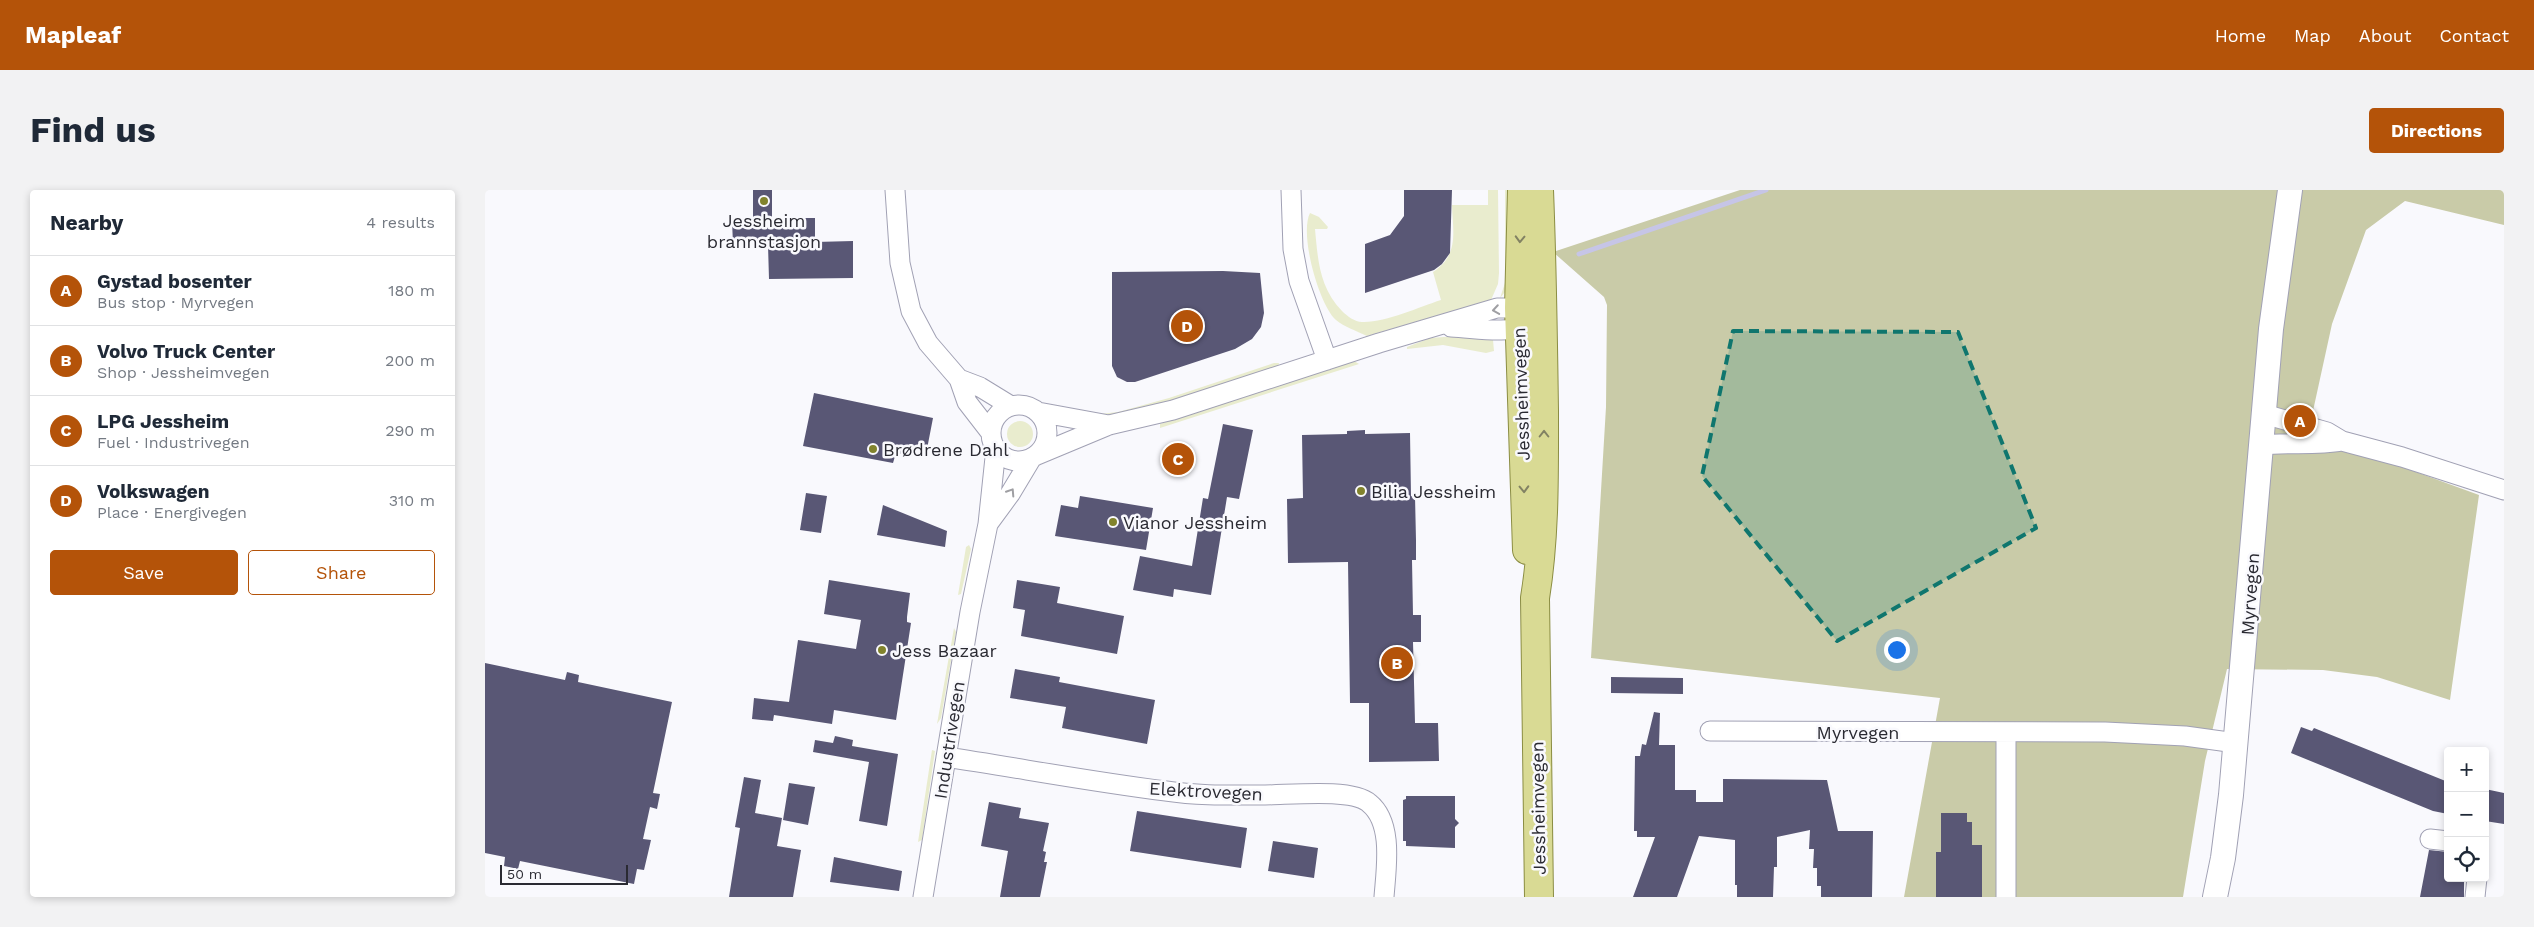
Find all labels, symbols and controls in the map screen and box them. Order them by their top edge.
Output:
text: Mapleaf [25,21,121,49]
text: Home [2215,25,2266,46]
text: Map [2294,25,2331,46]
text: About [2359,25,2411,46]
text: Contact [2439,25,2509,46]
button: Directions [2369,108,2504,153]
text: Find us [30,109,156,151]
marker: Jessheim brannstasjon [758,195,770,207]
text: Nearby [50,210,123,235]
place label: Jessheim brannstasjon [707,210,821,252]
text: 4 results [366,213,435,232]
one-way arrow [1515,235,1525,243]
text: Gystad bosenter [97,270,252,293]
text: A [61,281,71,300]
text: 180 m [388,281,435,300]
text: Bus stop · Myrvegen [97,293,254,312]
one-way arrow [1492,304,1501,314]
pin: D [1171,307,1203,345]
street label: Jessheimvegen [1508,327,1534,461]
text: Volvo Truck Center [97,340,275,363]
text: B [61,351,71,370]
text: 200 m [385,351,435,370]
text: Shop · Jessheimvegen [97,363,270,382]
pin: A [2284,402,2316,440]
text: LPG Jessheim [97,410,229,433]
text: C [61,421,71,440]
text: 290 m [385,421,435,440]
one-way arrow [1539,430,1549,438]
text: Fuel · Industrivegen [97,433,250,452]
place label: Brødrene Dahl [883,439,1009,460]
pin: C [1162,440,1194,478]
marker: Brødrene Dahl [867,443,879,455]
text: Volkswagen [97,480,210,503]
place label: Bilia Jessheim [1371,481,1496,502]
marker: Bilia Jessheim [1355,485,1367,497]
one-way arrow [1519,485,1529,493]
one-way arrow [1005,489,1014,498]
text: D [60,491,72,510]
text: 310 m [389,491,435,510]
text: Place · Energivegen [97,503,247,522]
place label: Vianor Jessheim [1123,512,1267,533]
marker: Vianor Jessheim [1107,516,1119,528]
button: Save [50,550,238,595]
button: Share [248,550,435,595]
street label: Myrvegen [2237,552,2263,636]
your location [1884,637,1910,663]
place label: Jess Bazaar [892,640,997,661]
marker: Jess Bazaar [876,644,888,656]
pin: B [1381,644,1413,682]
street label: Industrivegen [929,680,969,800]
street label: Myrvegen [1817,722,1899,743]
street label: Jessheimvegen [1526,741,1550,875]
map controls [2444,747,2489,882]
button: + [2444,747,2489,792]
street label: Elektrovegen [1149,778,1263,804]
button: − [2444,792,2489,837]
button: locate [2444,837,2489,882]
scale bar [500,862,627,885]
text: 50 m [507,866,542,882]

